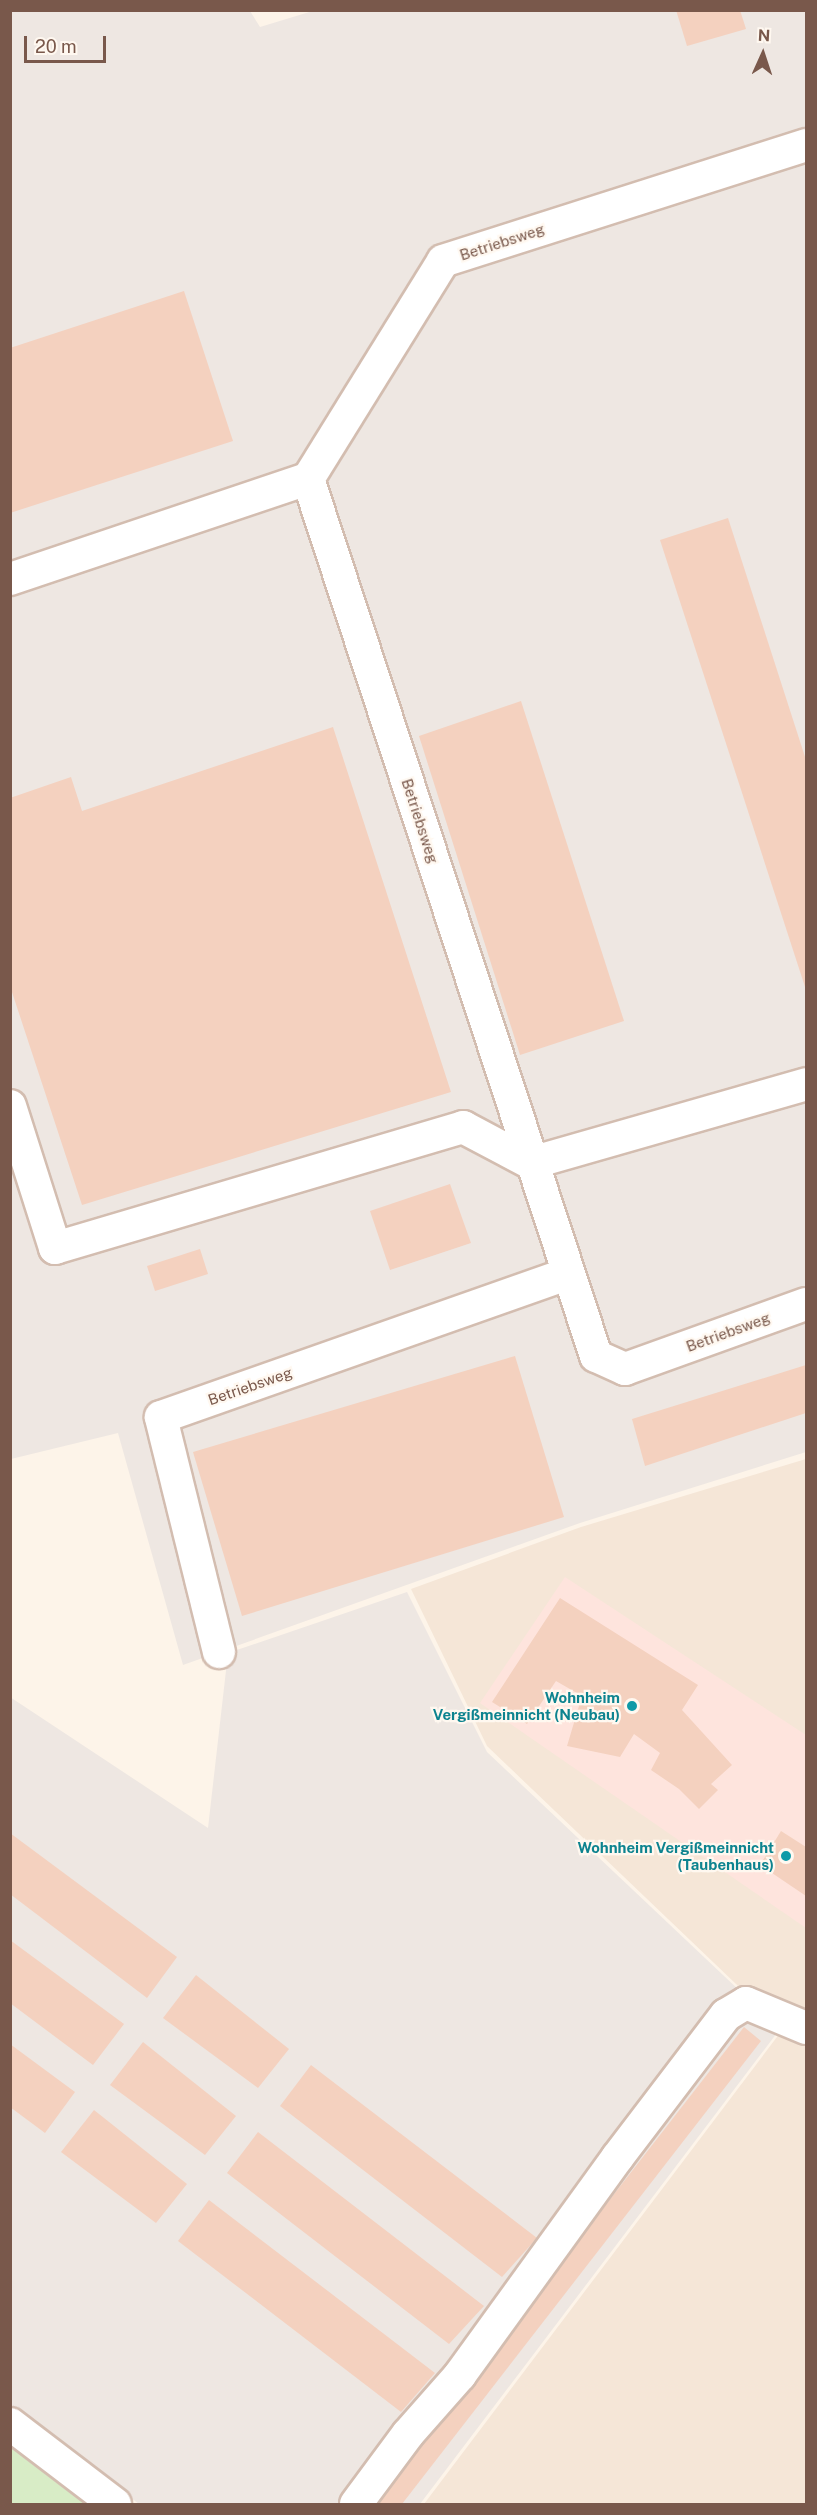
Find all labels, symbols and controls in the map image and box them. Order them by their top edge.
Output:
scale bar [27,24,110,62]
north arrow [733,24,793,84]
text: N [757,26,771,45]
text: 20 m [35,36,77,57]
street label: Betriebsweg [457,220,547,264]
street label: Betriebsweg [398,776,442,866]
street label: Betriebsweg [684,1309,772,1355]
street label: Betriebsweg [205,1363,295,1409]
place label: Wohnheim Vergißmeinnicht (Neubau) [433,1688,620,1723]
marker: Wohnheim Vergißmeinnicht (Neubau) [625,1699,639,1713]
place label: Wohnheim Vergißmeinnicht (Taubenhaus) [577,1838,774,1873]
marker: Wohnheim Vergißmeinnicht (Taubenhaus) [779,1849,793,1863]

